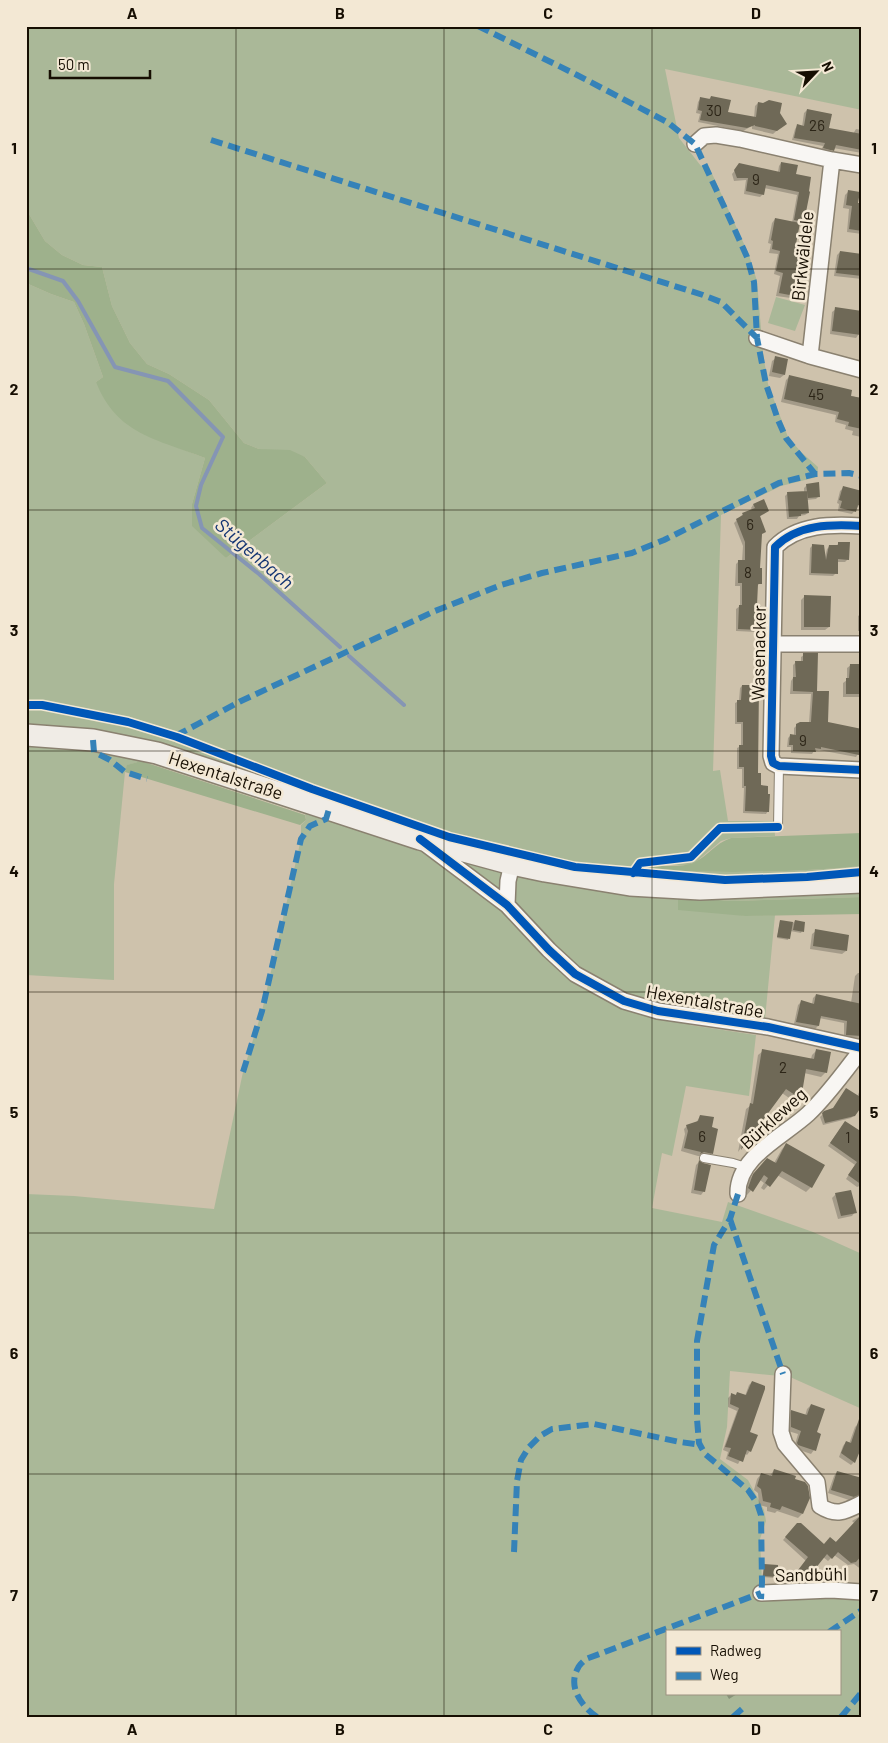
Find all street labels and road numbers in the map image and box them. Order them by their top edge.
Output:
street label: Birkwäldele [786,210,818,302]
street label: Wasenacker [746,605,770,701]
street label: Hexentalstraße [166,746,286,804]
street label: Hexentalstraße [644,980,766,1022]
street label: Bürkleweg [735,1082,811,1154]
street label: Sandbühl [775,1562,847,1586]

